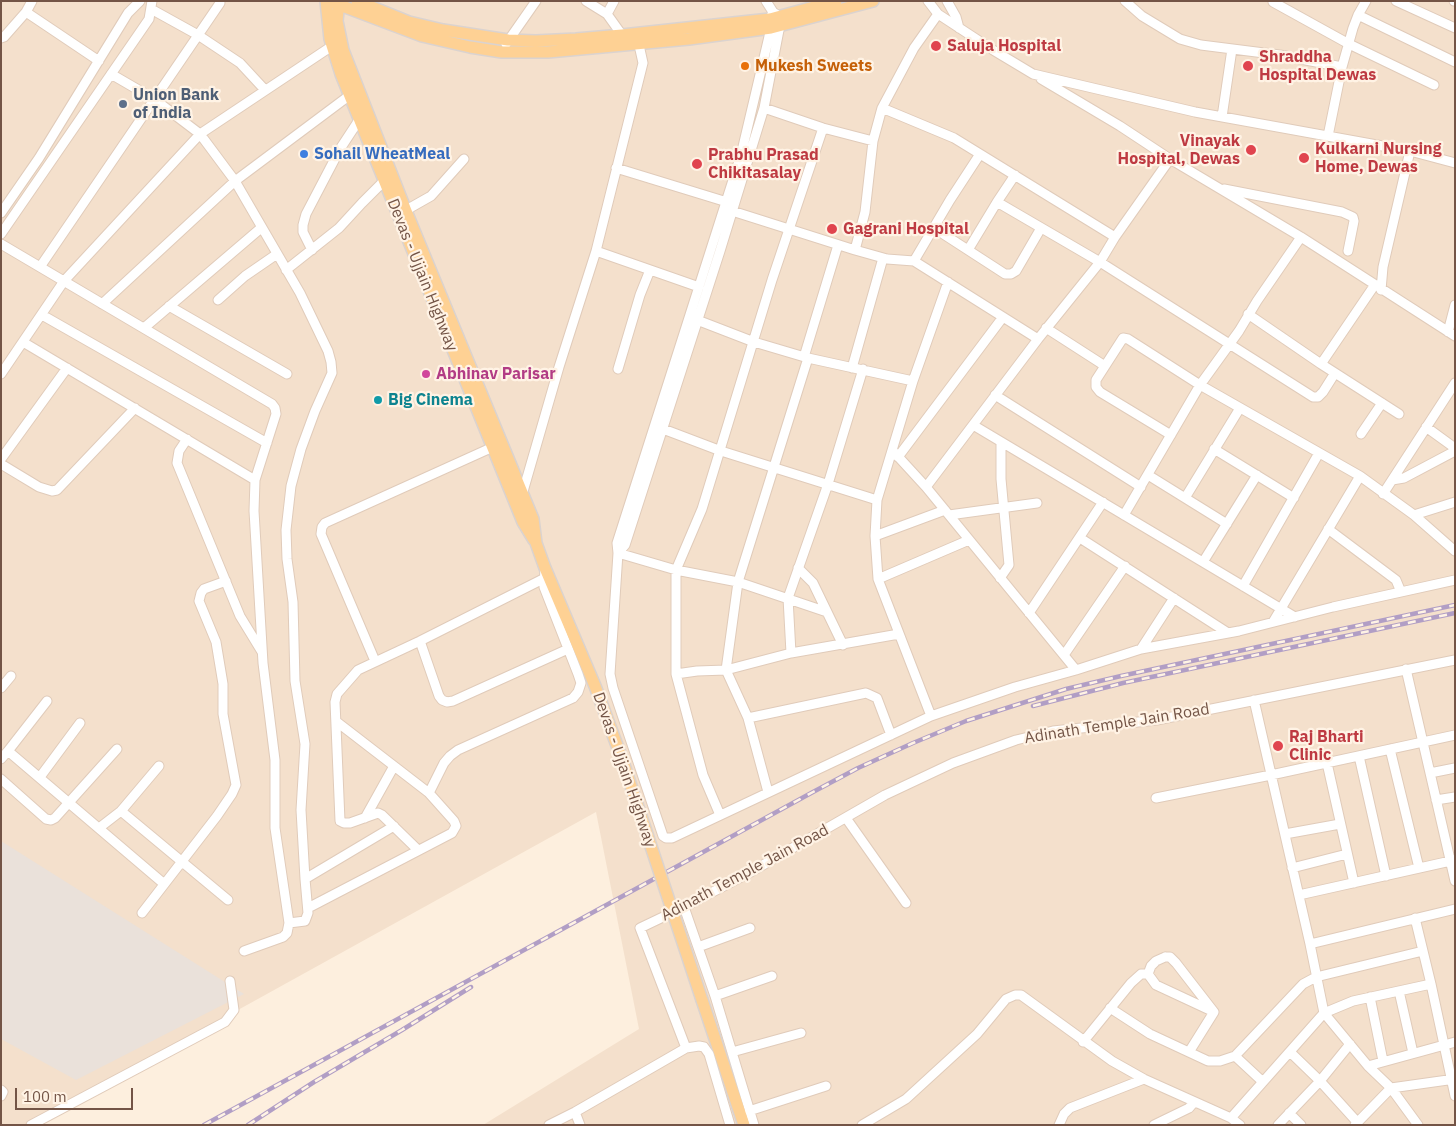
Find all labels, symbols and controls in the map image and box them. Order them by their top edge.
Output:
place label: Saluja Hospital [947,36,1061,56]
marker: Saluja Hospital [929,39,943,53]
place label: Shraddha Hospital Dewas [1259,47,1376,85]
place label: Mukesh Sweets [755,56,872,76]
marker: Shraddha Hospital Dewas [1241,59,1255,73]
marker: Mukesh Sweets [739,60,751,72]
place label: Union Bank of India [133,85,219,123]
marker: Union Bank of India [117,98,129,110]
place label: Vinayak Hospital, Dewas [1118,131,1240,169]
place label: Kulkarni Nursing Home, Dewas [1315,139,1441,177]
marker: Vinayak Hospital, Dewas [1244,143,1258,157]
place label: Sohail WheatMeal [314,144,450,164]
place label: Prabhu Prasad Chikitasalay [708,145,819,183]
marker: Sohail WheatMeal [298,148,310,160]
marker: Kulkarni Nursing Home, Dewas [1297,151,1311,165]
marker: Prabhu Prasad Chikitasalay [690,157,704,171]
street label: Devas - Ujjain Highway [383,196,461,354]
place label: Gagrani Hospital [843,219,969,239]
marker: Gagrani Hospital [825,222,839,236]
place label: Abhinav Parisar [436,364,556,384]
marker: Abhinav Parisar [420,368,432,380]
place label: Big Cinema [388,390,473,410]
marker: Big Cinema [372,394,384,406]
street label: Devas - Ujjain Highway [588,690,660,850]
street label: Adinath Temple Jain Road [1023,700,1211,748]
place label: Raj Bharti Clinic [1289,727,1364,765]
marker: Raj Bharti Clinic [1271,739,1285,753]
street label: Adinath Temple Jain Road [658,821,832,925]
scale bar [18,1078,135,1110]
text: 100 m [23,1087,67,1106]

